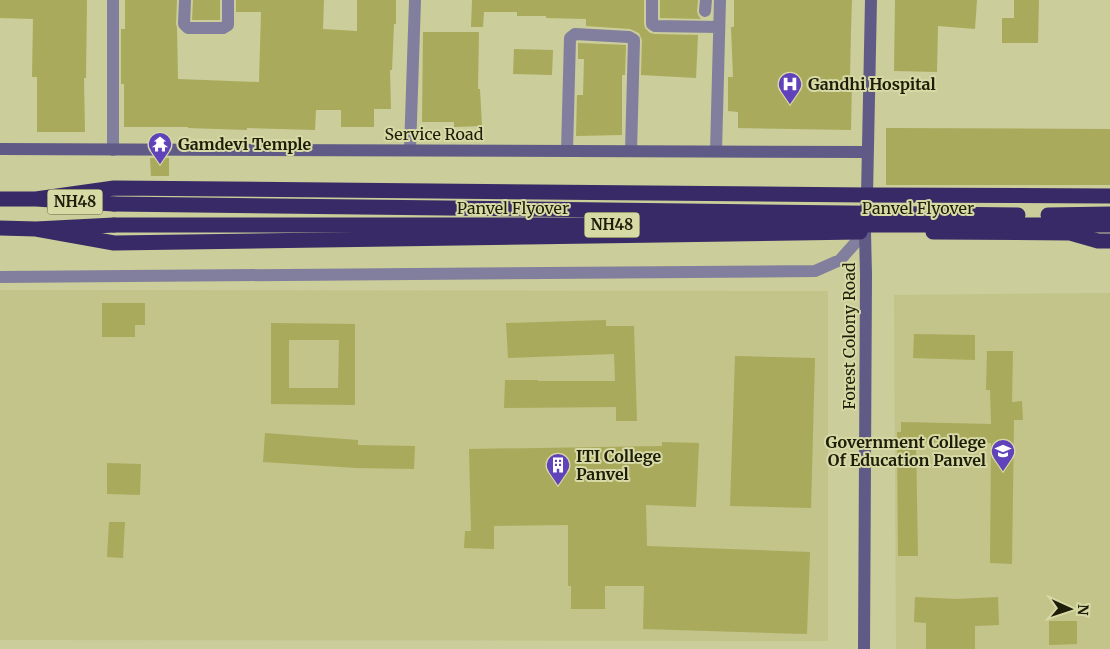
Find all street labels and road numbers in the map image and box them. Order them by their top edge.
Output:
street label: Service Road [385,124,484,144]
road number: NH48 [48,190,102,214]
street label: Panvel Flyover [457,198,569,218]
street label: Panvel Flyover [862,198,974,218]
road number: NH48 [584,212,640,238]
street label: Forest Colony Road [839,262,859,410]

